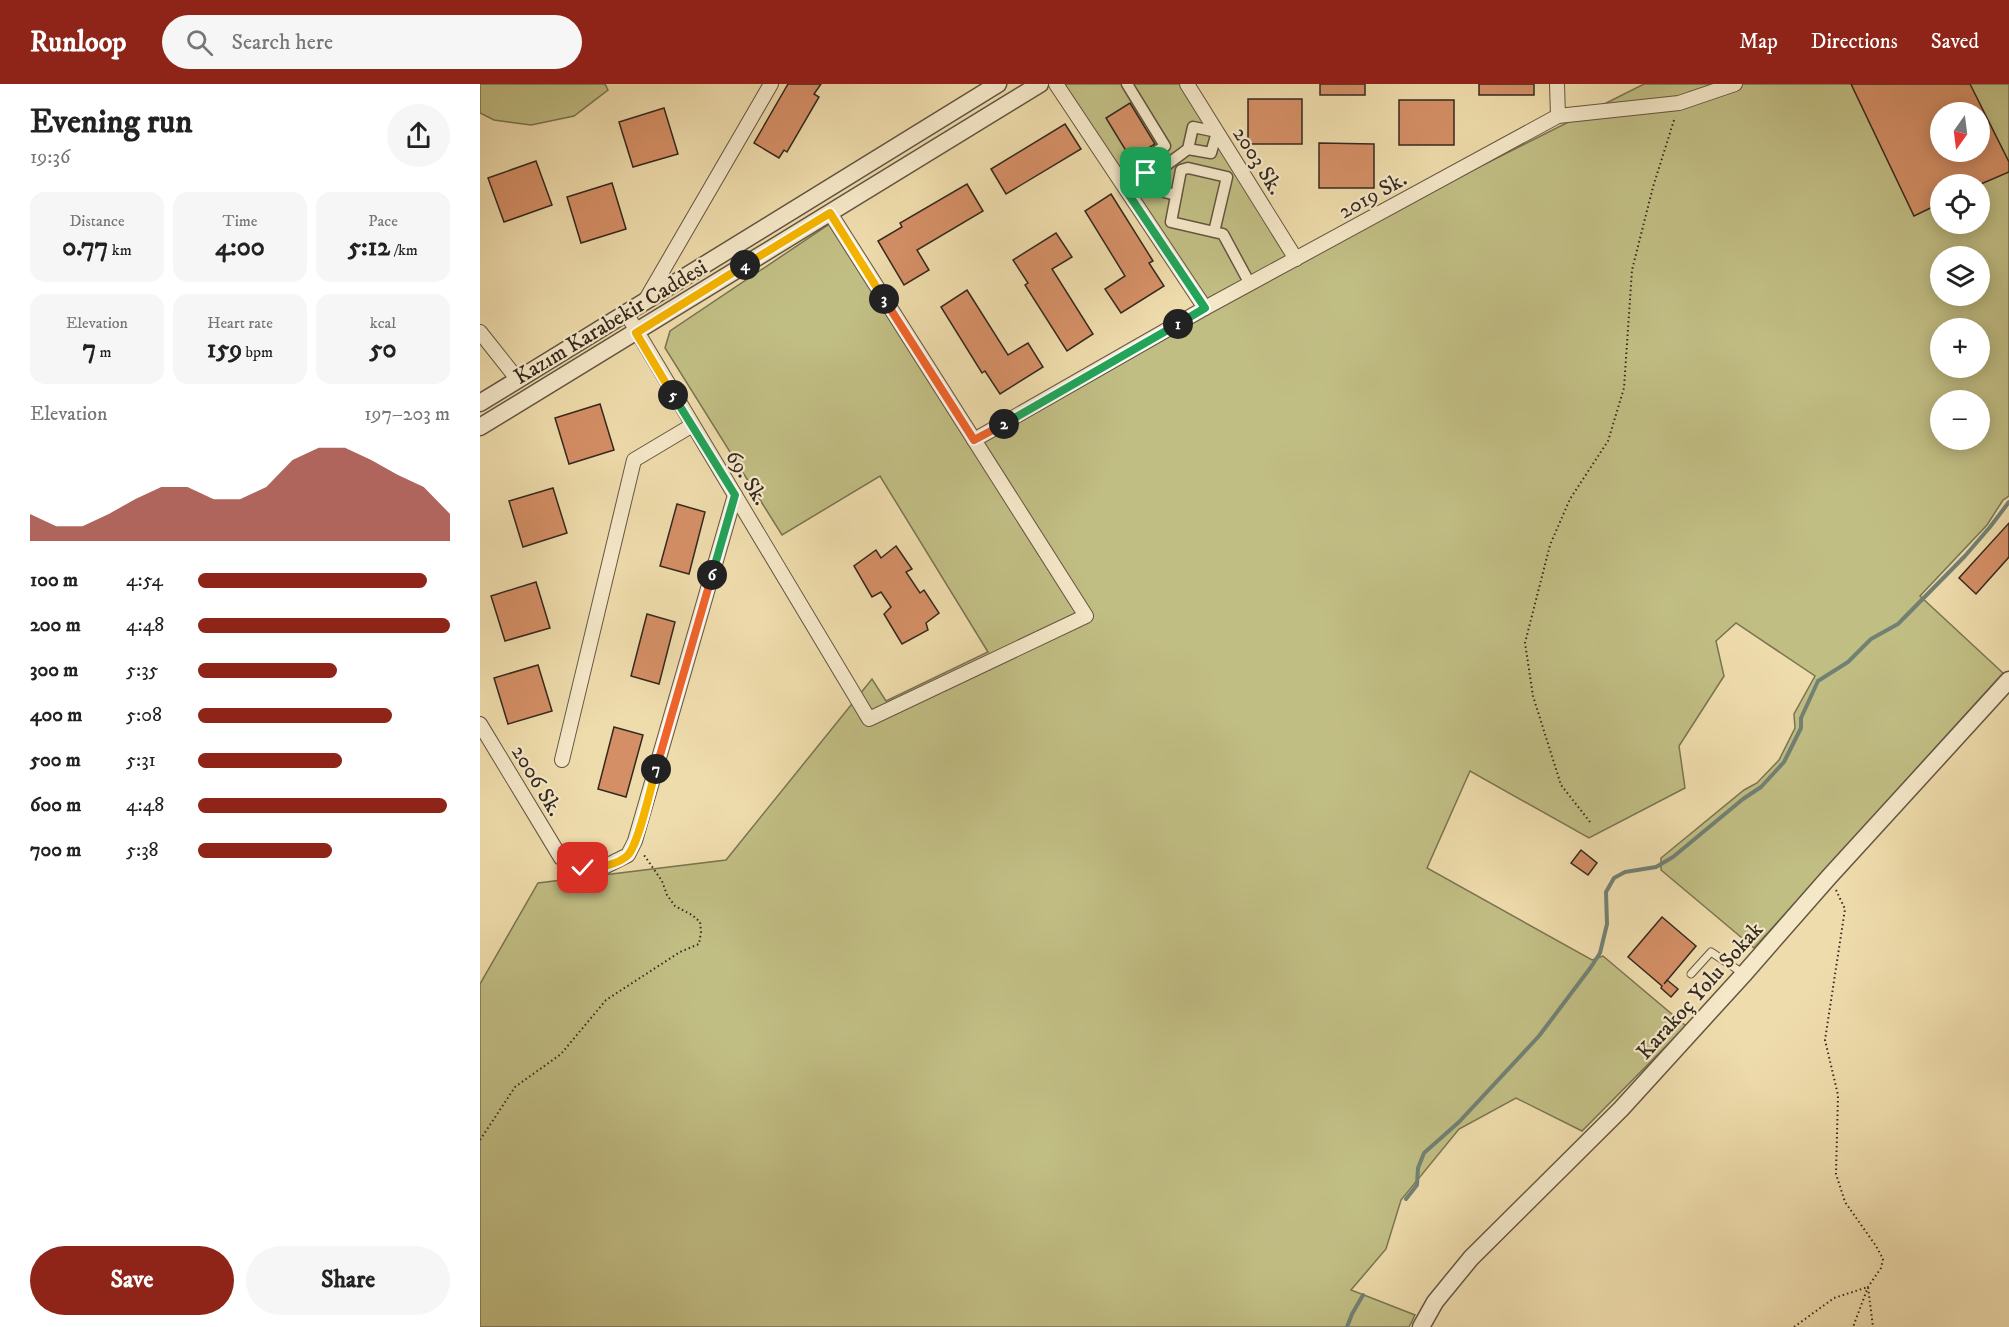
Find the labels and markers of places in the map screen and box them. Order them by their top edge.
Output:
pin [1120,147,1171,198]
pin: 4 [730,250,760,280]
pin: 3 [869,284,899,314]
pin: 1 [1163,309,1193,339]
pin: 5 [658,380,688,410]
pin: 2 [989,409,1019,439]
pin: 6 [697,560,727,590]
pin: 7 [641,754,671,784]
pin [557,842,608,893]

